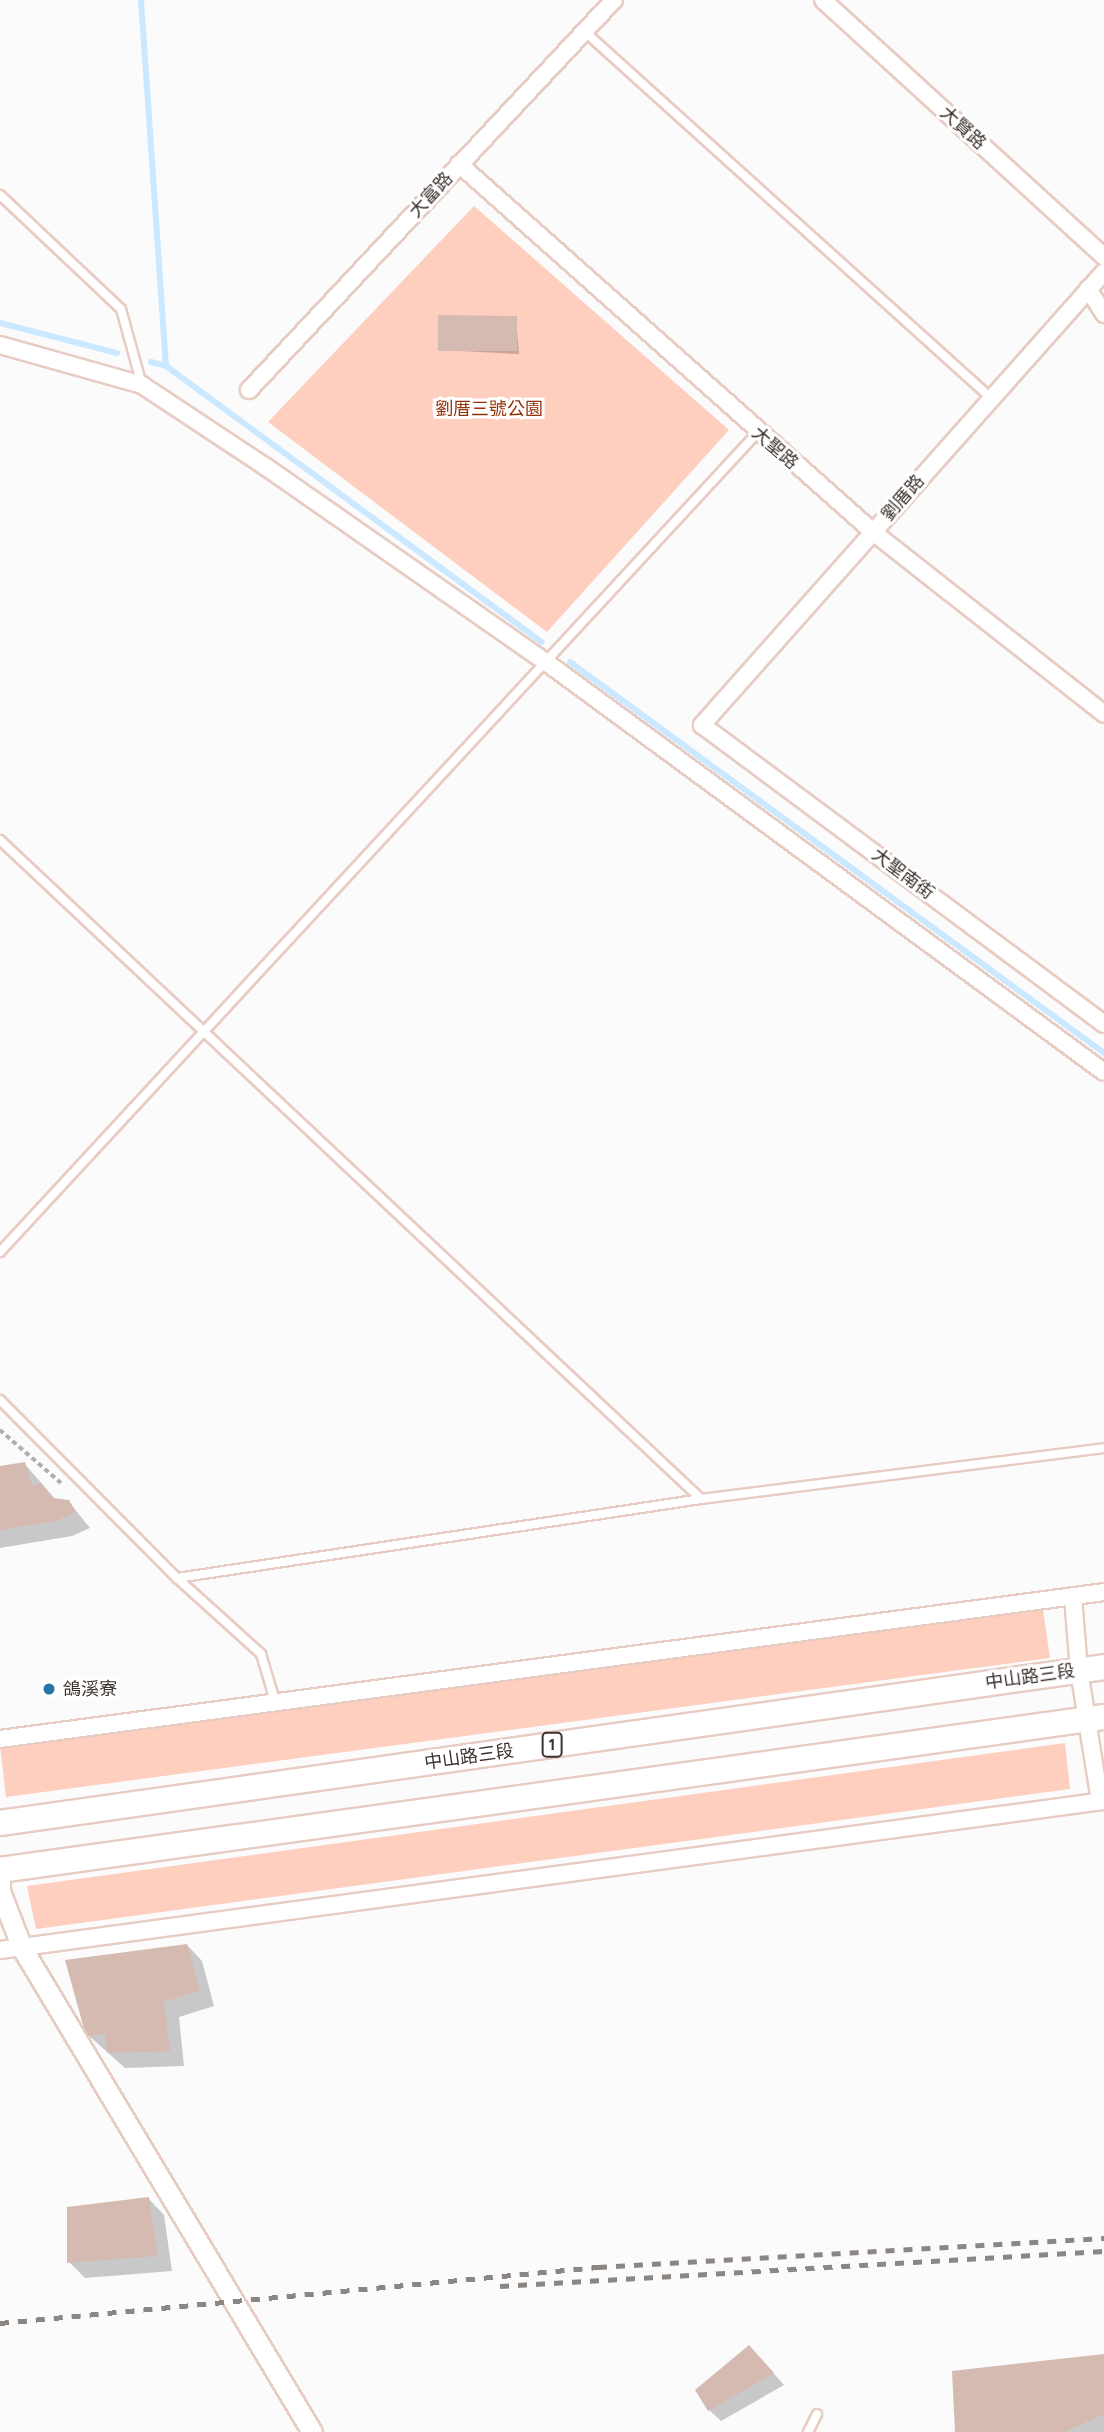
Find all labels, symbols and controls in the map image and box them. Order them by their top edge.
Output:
street label: 大賢路 [936,102,990,154]
street label: 大富路 [405,168,457,222]
park label: 劉厝三號公園 [435,398,543,420]
street label: 大聖路 [748,422,802,474]
street label: 劉厝路 [877,471,929,525]
street label: 大聖南街 [868,844,938,904]
street label: 中山路三段 [984,1660,1076,1694]
place label: 鴿溪寮 [63,1678,117,1700]
marker: 鴿溪寮 [41,1681,57,1697]
road number: 1 [542,1732,562,1758]
street label: 中山路三段 [423,1740,515,1774]

